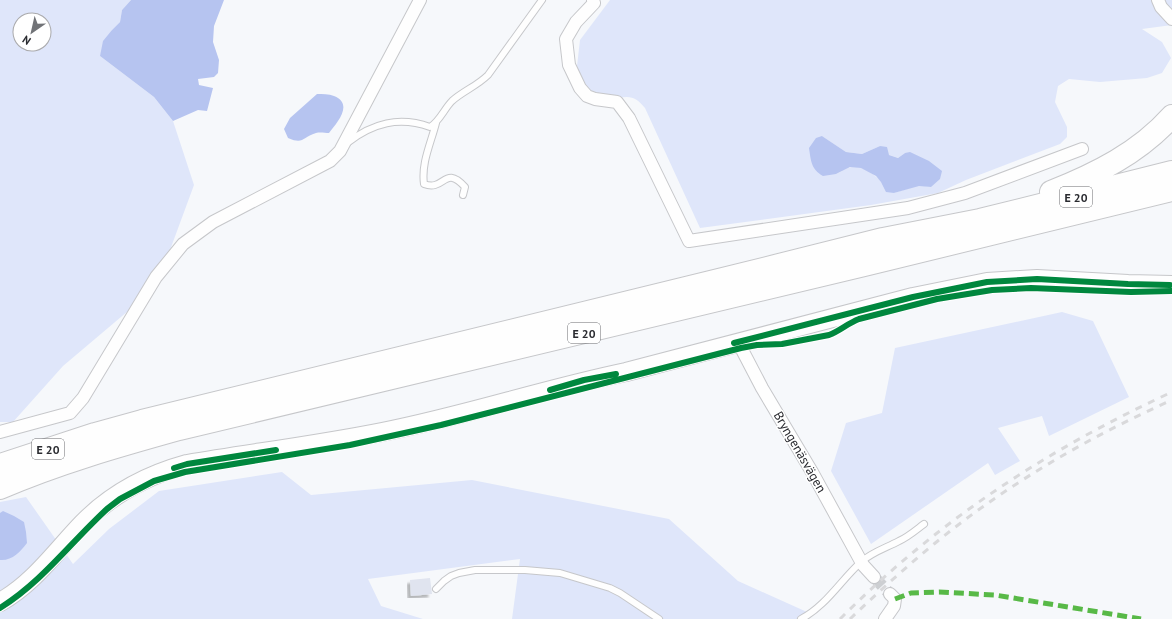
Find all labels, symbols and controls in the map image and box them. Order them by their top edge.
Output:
north arrow [12,12,52,52]
text: N [19,32,33,48]
road number: E 20 [1060,187,1092,207]
road number: E 20 [568,323,600,343]
street label: Bryngenäsvägen [770,408,830,496]
road number: E 20 [32,439,64,459]

